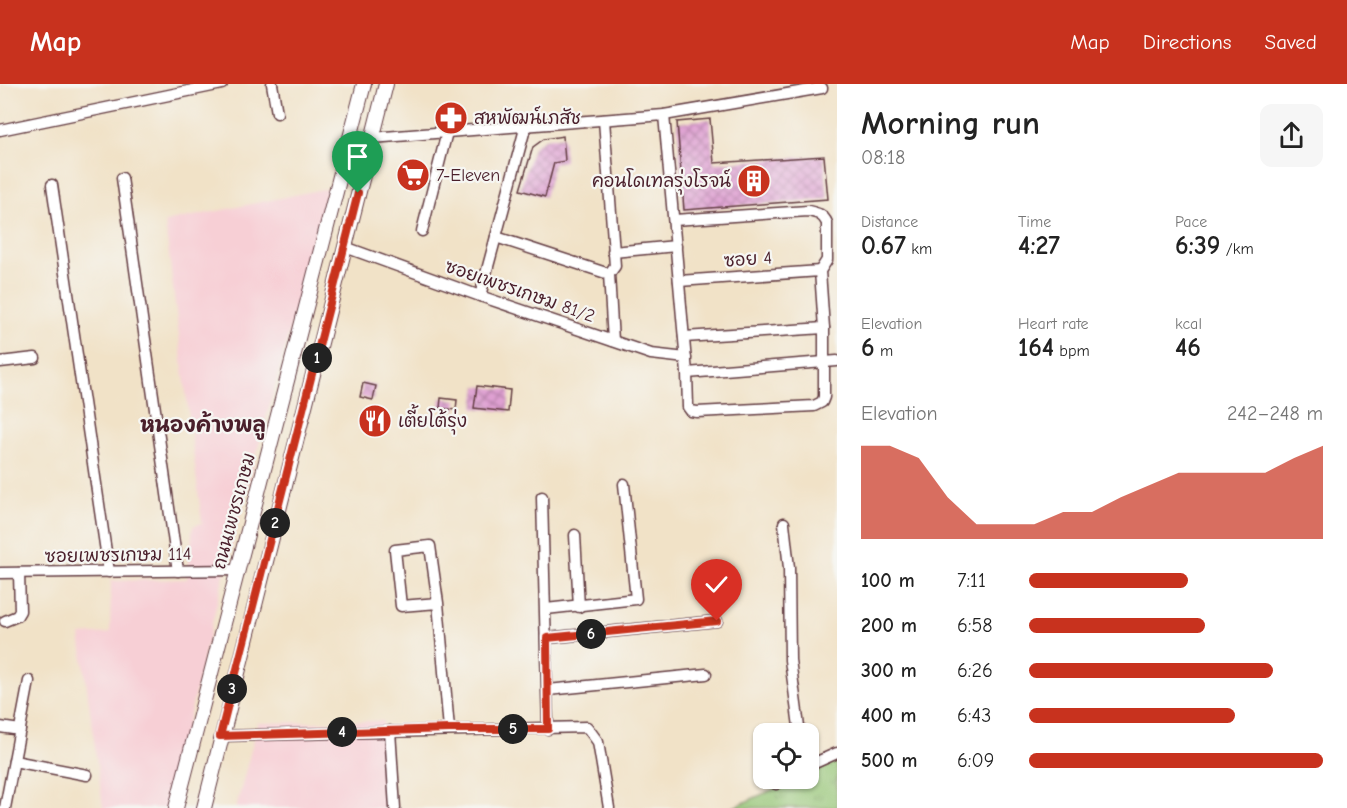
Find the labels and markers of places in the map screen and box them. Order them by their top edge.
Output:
pharmacy icon: สหพัฒน์เภสัช [433,100,469,136]
place label: สหพัฒน์เภสัช [474,105,581,129]
pin [332,131,383,193]
supermarket icon: 7-Eleven [395,157,431,193]
building icon: คอนโดเทลรุ่งโรจน์ [736,163,772,199]
place label: 7-Eleven [436,165,500,186]
place label: คอนโดเทลรุ่งโรจน์ [592,168,731,195]
pin: 1 [302,343,332,373]
restaurant icon: เตี้ยโต้รุ่ง [357,403,393,439]
place label: เตี้ยโต้รุ่ง [398,404,467,435]
pin: 2 [260,508,290,538]
pin [691,559,742,621]
pin: 6 [576,619,606,649]
pin: 3 [217,674,247,704]
pin: 5 [498,714,528,744]
pin: 4 [327,717,357,747]

